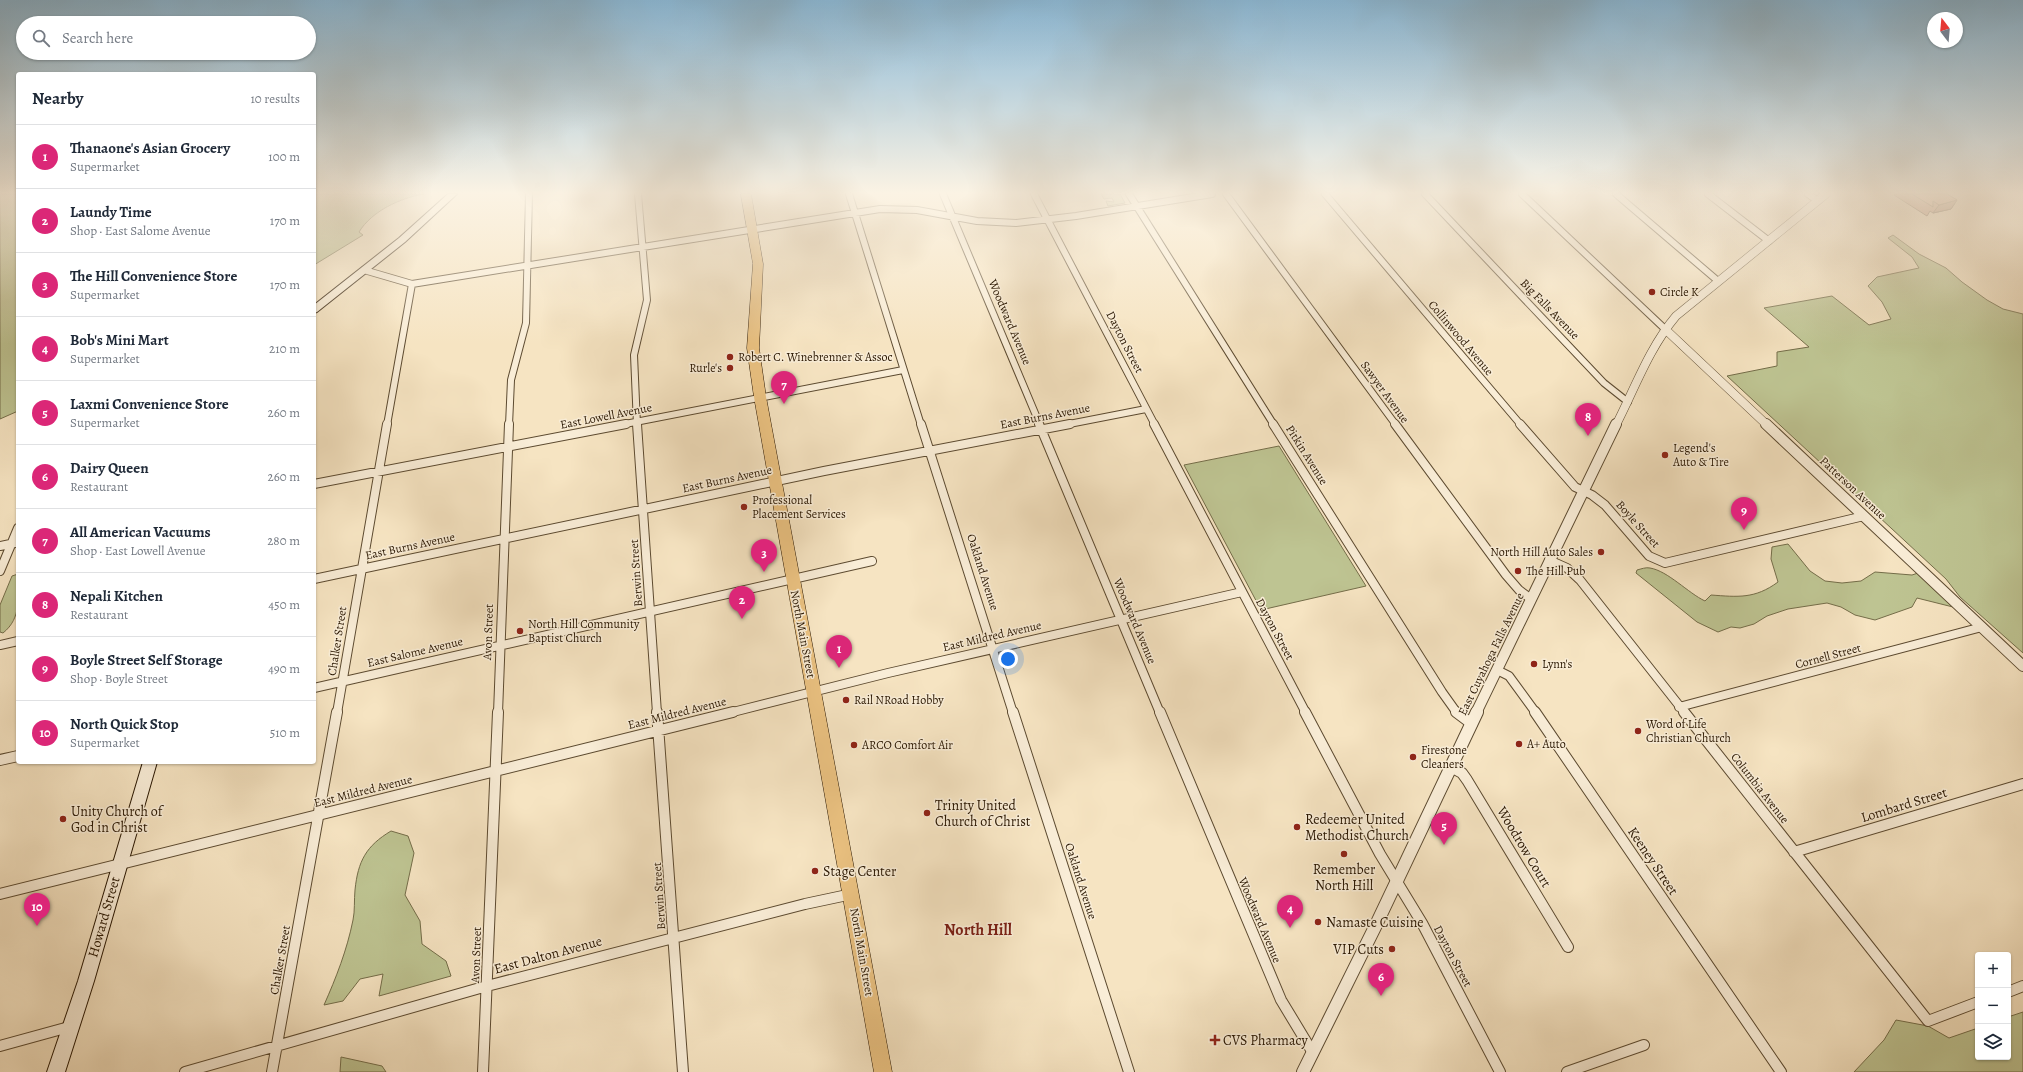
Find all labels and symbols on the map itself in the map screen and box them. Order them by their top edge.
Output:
north arrow [1927,12,1963,48]
street label: Big Falls Avenue [1517,275,1583,343]
street label: Woodward Avenue [984,276,1035,367]
place label: Circle K [1660,284,1699,300]
marker: Circle K [1647,287,1657,297]
street label: Collinwood Avenue [1425,297,1497,379]
street label: Dayton Street [1103,308,1147,376]
place label: Robert C. Winebrenner & Assoc [738,349,893,365]
marker: Robert C. Winebrenner & Assoc [725,352,735,362]
street label: Sawyer Avenue [1357,358,1413,426]
place label: Rurle's [689,360,722,376]
marker: Rurle's [725,363,735,373]
pin: 7 [771,371,797,404]
street label: East Lowell Avenue [559,399,653,433]
street label: East Burns Avenue [999,399,1091,433]
pin: 8 [1575,403,1601,436]
street label: Pitkin Avenue [1282,422,1332,488]
place label: Legend's Auto & Tire [1672,440,1729,470]
marker: Legend's Auto & Tire [1660,450,1670,460]
street label: Patterson Avenue [1816,453,1890,523]
street label: East Burns Avenue [681,462,773,496]
place label: Professional Placement Services [752,492,846,522]
street label: Boyle Street [1613,497,1663,551]
pin: 9 [1731,497,1757,530]
marker: Professional Placement Services [739,502,749,512]
street label: East Burns Avenue [364,529,456,563]
street label: Oakland Avenue [963,532,1003,612]
street label: Berwin Street [626,539,646,607]
pin: 3 [751,539,777,572]
place label: North Hill Auto Sales [1490,544,1593,560]
marker: North Hill Auto Sales [1596,547,1606,557]
place label: The Hill Pub [1526,563,1585,579]
marker: The Hill Pub [1513,566,1523,576]
street label: Woodward Avenue [1109,575,1160,666]
pin: 2 [729,586,755,619]
street label: North Main Street [787,589,819,679]
street label: East Cuyahoga Falls Avenue [1454,590,1528,718]
street label: Dayton Street [1252,595,1298,663]
street label: Avon Street [479,604,497,661]
street label: Chalker Street [324,605,350,677]
place label: North Hill Community Baptist Church [528,616,640,646]
street label: East Mildred Avenue [941,617,1043,655]
marker: North Hill Community Baptist Church [515,626,525,636]
street label: East Salome Avenue [366,633,464,671]
pin: 1 [826,635,852,668]
street label: Cornell Street [1793,640,1863,672]
your location [998,649,1018,669]
place label: Lynn's [1542,656,1573,672]
marker: Lynn's [1529,659,1539,669]
place label: Rail NRoad Hobby [854,692,944,708]
street label: East Mildred Avenue [626,693,728,733]
marker: Rail NRoad Hobby [841,695,851,705]
place label: Word of Life Christian Church [1645,716,1732,746]
marker: Word of Life Christian Church [1633,726,1643,736]
place label: A+ Auto [1526,736,1566,752]
place label: ARCO Comfort Air [861,737,953,753]
marker: A+ Auto [1514,739,1524,749]
marker: ARCO Comfort Air [849,740,859,750]
place label: Firestone Cleaners [1421,742,1467,772]
street label: Columbia Avenue [1727,749,1793,827]
marker: Firestone Cleaners [1408,752,1418,762]
street label: East Mildred Avenue [312,771,414,811]
street label: Lombard Street [1859,783,1950,827]
place label: Trinity United Church of Christ [935,796,1031,831]
place label: Unity Church of God in Christ [71,802,165,837]
street label: Woodrow Court [1492,802,1556,891]
marker: Trinity United Church of Christ [922,808,932,818]
place label: Redeemer United Methodist Church [1305,810,1409,845]
pin: 5 [1431,812,1457,845]
marker: Unity Church of God in Christ [58,814,68,824]
marker: Redeemer United Methodist Church [1292,822,1302,832]
street label: Keeney Street [1623,823,1683,899]
street label: Oakland Avenue [1061,841,1101,921]
marker: Remember North Hill [1339,849,1349,859]
place label: Remember North Hill [1313,860,1376,895]
street label: Berwin Street [649,862,669,930]
place label: Stage Center [823,862,897,881]
marker: Stage Center [810,866,820,876]
street label: Howard Street [83,874,125,960]
street label: Woodward Avenue [1234,874,1285,965]
pin: 10 [24,893,50,926]
pin: 4 [1277,895,1303,928]
street label: North Main Street [846,907,878,997]
place label: Namaste Cuisine [1326,913,1424,932]
marker: Namaste Cuisine [1313,917,1323,927]
district label: North Hill [944,919,1013,941]
street label: Dayton Street [1430,922,1476,990]
street label: Chalker Street [266,924,294,996]
street label: Avon Street [467,927,485,984]
street label: East Dalton Avenue [492,931,604,979]
place label: VIP Cuts [1332,940,1384,959]
marker: VIP Cuts [1387,944,1397,954]
pin: 6 [1368,963,1394,996]
place label: CVS Pharmacy [1223,1031,1308,1050]
marker: CVS Pharmacy [1210,1035,1220,1045]

